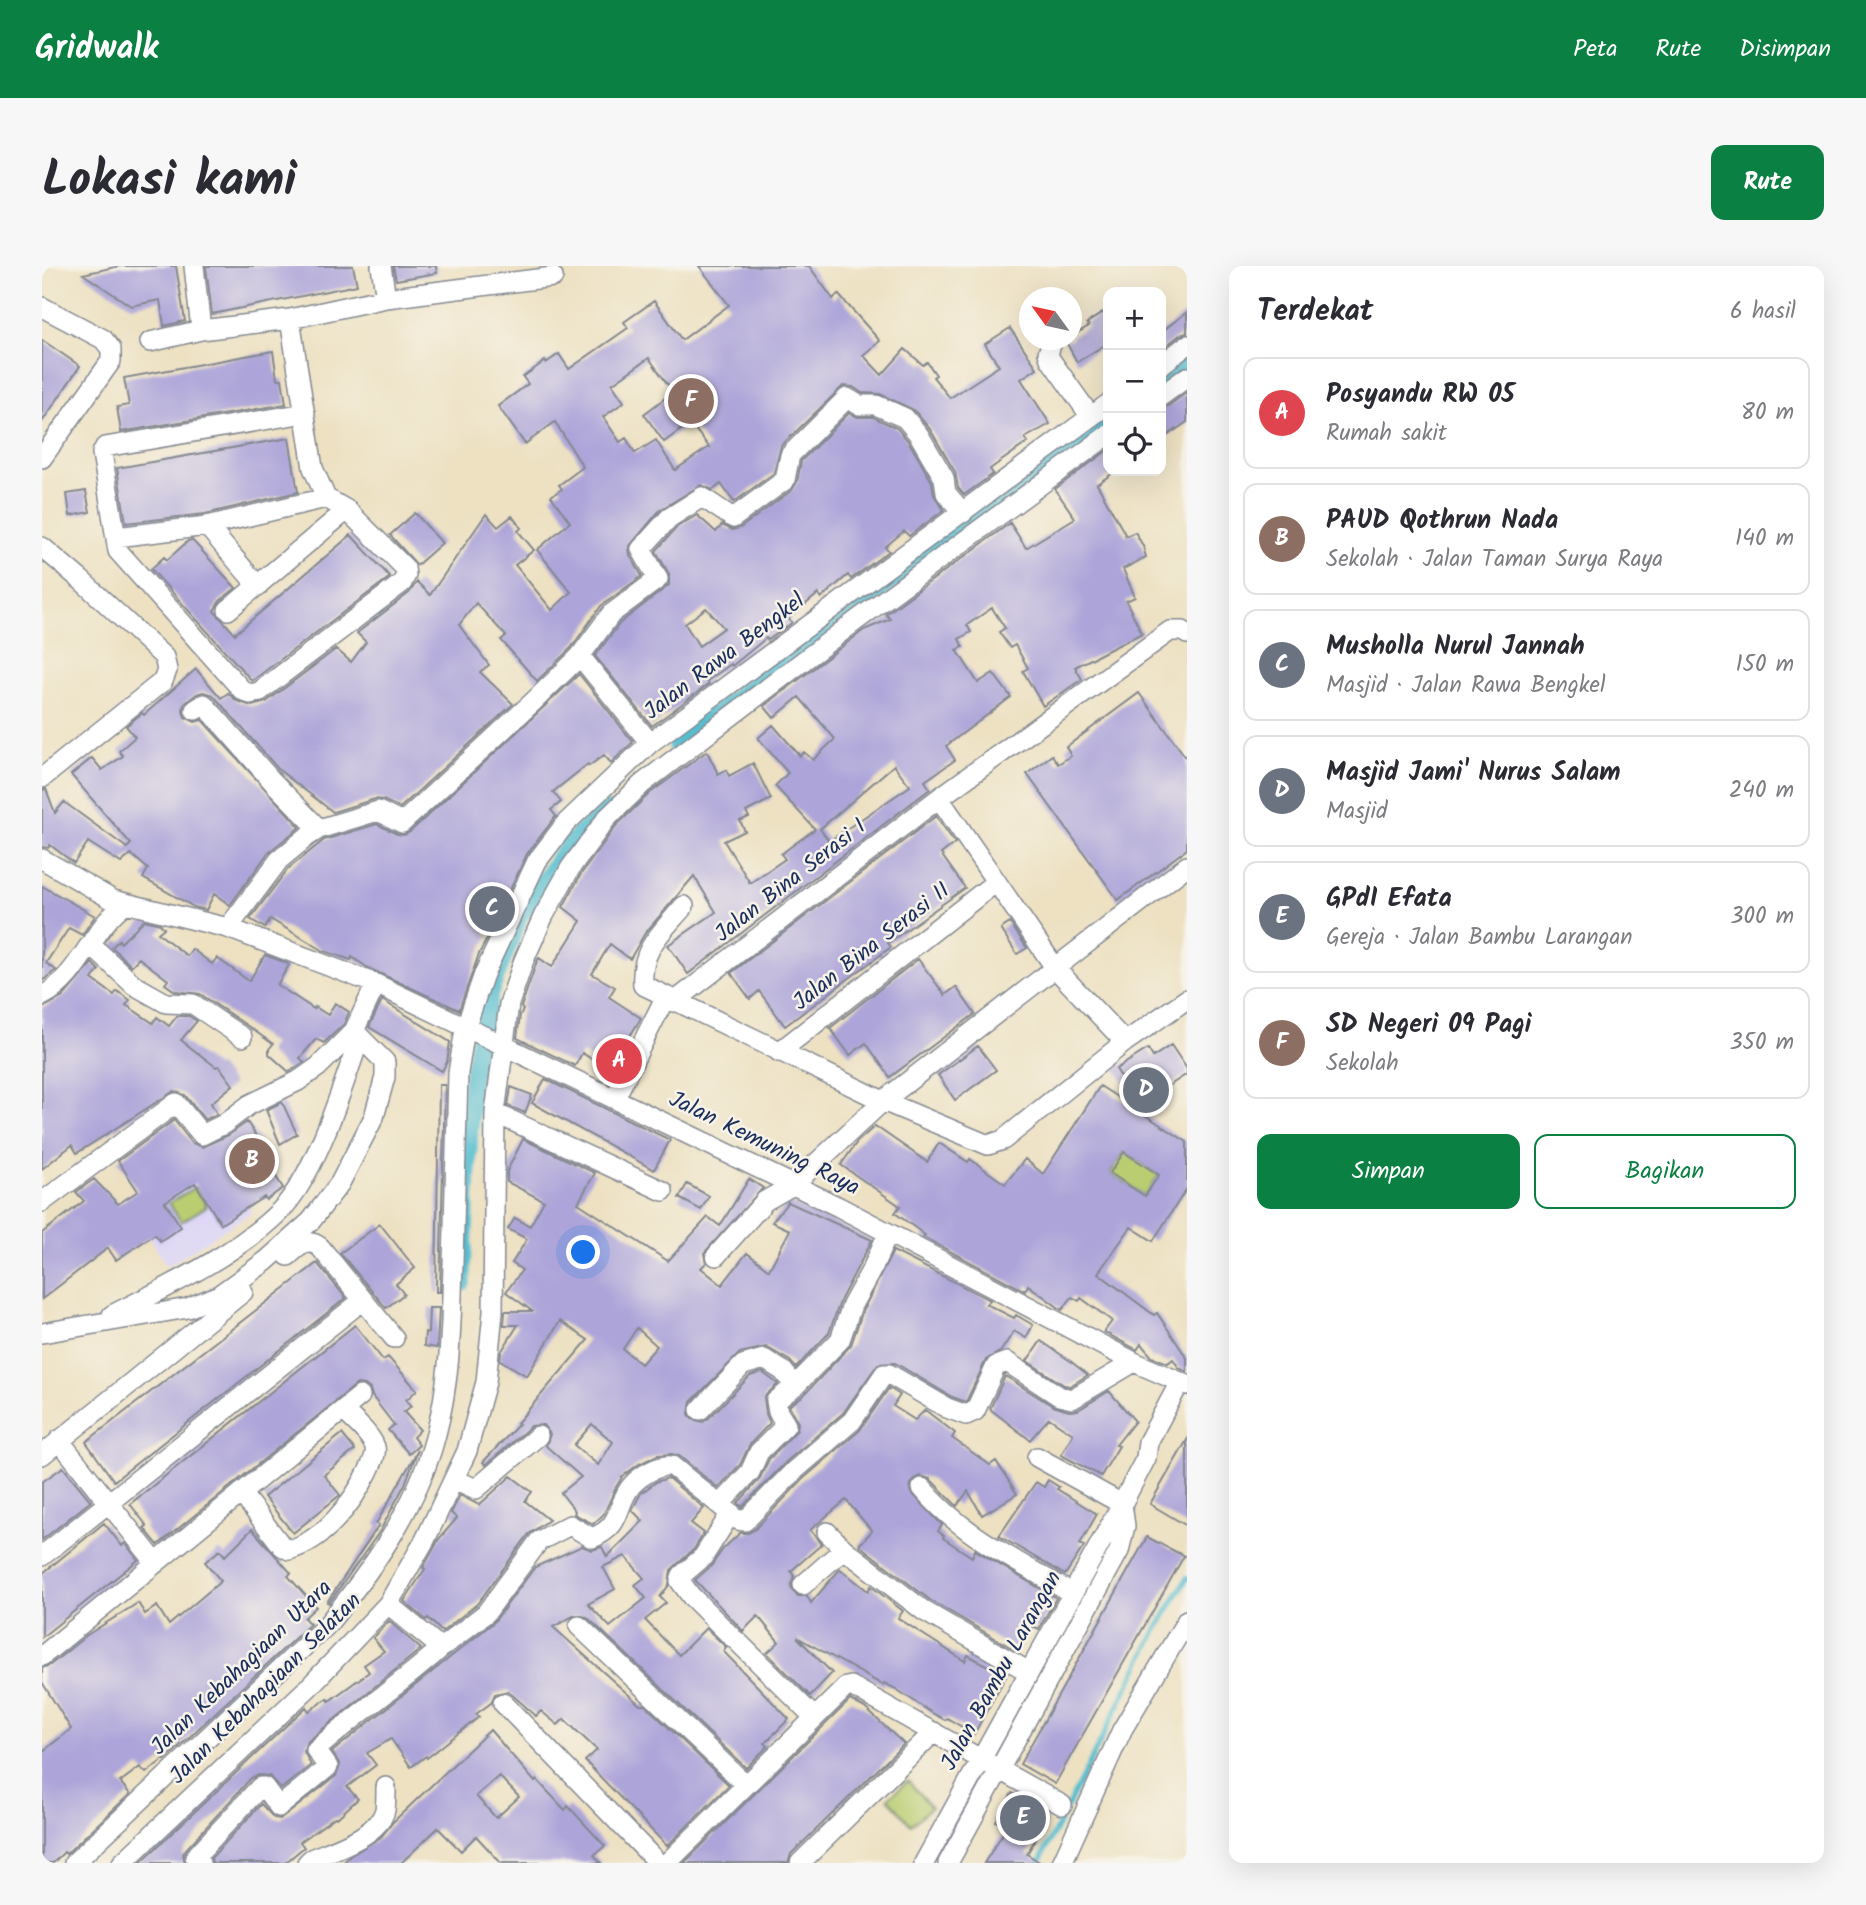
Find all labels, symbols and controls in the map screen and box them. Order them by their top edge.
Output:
text: Gridwalk [35,23,158,76]
text: Peta [1573,30,1618,69]
text: Rute [1656,30,1701,69]
text: Disimpan [1739,30,1831,69]
text: Lokasi kami [42,143,297,221]
button: Rute [1711,145,1824,220]
north arrow [1019,287,1082,350]
map controls [1103,287,1166,476]
button: + [1103,287,1166,350]
text: Terdekat [1257,288,1373,336]
text: 6 hasil [1730,294,1796,330]
button: − [1103,350,1166,413]
text: Posyandu RW 05 [1326,374,1515,416]
pin: F [668,375,714,427]
text: A [1275,395,1289,431]
text: 80 m [1741,395,1794,431]
button: locate [1103,413,1166,476]
text: Rumah sakit [1326,416,1447,452]
text: PAUD Qothrun Nada [1326,500,1558,542]
text: B [1275,521,1289,557]
text: 140 m [1735,521,1794,557]
text: Sekolah · Jalan Taman Surya Raya [1326,542,1663,578]
street label: Jalan Rawa Bengkel [637,584,814,730]
text: Musholla Nurul Jannah [1326,626,1585,668]
text: C [1275,647,1289,683]
text: 150 m [1735,647,1794,683]
text: Masjid · Jalan Rawa Bengkel [1326,668,1606,704]
text: Masjid Jami' Nurus Salam [1326,752,1621,794]
text: D [1274,773,1290,809]
text: 240 m [1729,773,1794,809]
text: Masjid [1326,794,1388,830]
street label: Jalan Bina Serasi I [707,810,875,952]
street label: Jalan Bina Serasi II [785,874,959,1020]
text: GPdI Efata [1326,878,1452,920]
pin: C [469,883,515,935]
text: E [1276,899,1288,935]
text: 300 m [1730,899,1794,935]
text: Gereja · Jalan Bambu Larangan [1326,920,1632,956]
text: SD Negeri 09 Pagi [1326,1004,1531,1046]
text: F [1276,1025,1288,1061]
text: 350 m [1729,1025,1794,1061]
pin: A [596,1035,642,1087]
text: Sekolah [1326,1046,1399,1082]
pin: D [1123,1064,1169,1116]
street label: Jalan Kemuning Raya [662,1082,866,1206]
button: Simpan [1257,1134,1520,1209]
button: Bagikan [1534,1134,1796,1209]
pin: B [229,1135,275,1187]
your location [566,1235,600,1269]
street label: Jalan Bambu Larangan [932,1565,1072,1777]
street label: Jalan Kebahagiaan Utara [143,1571,341,1765]
street label: Jalan Kebahagiaan Selatan [161,1584,371,1794]
pin: E [1000,1792,1046,1844]

